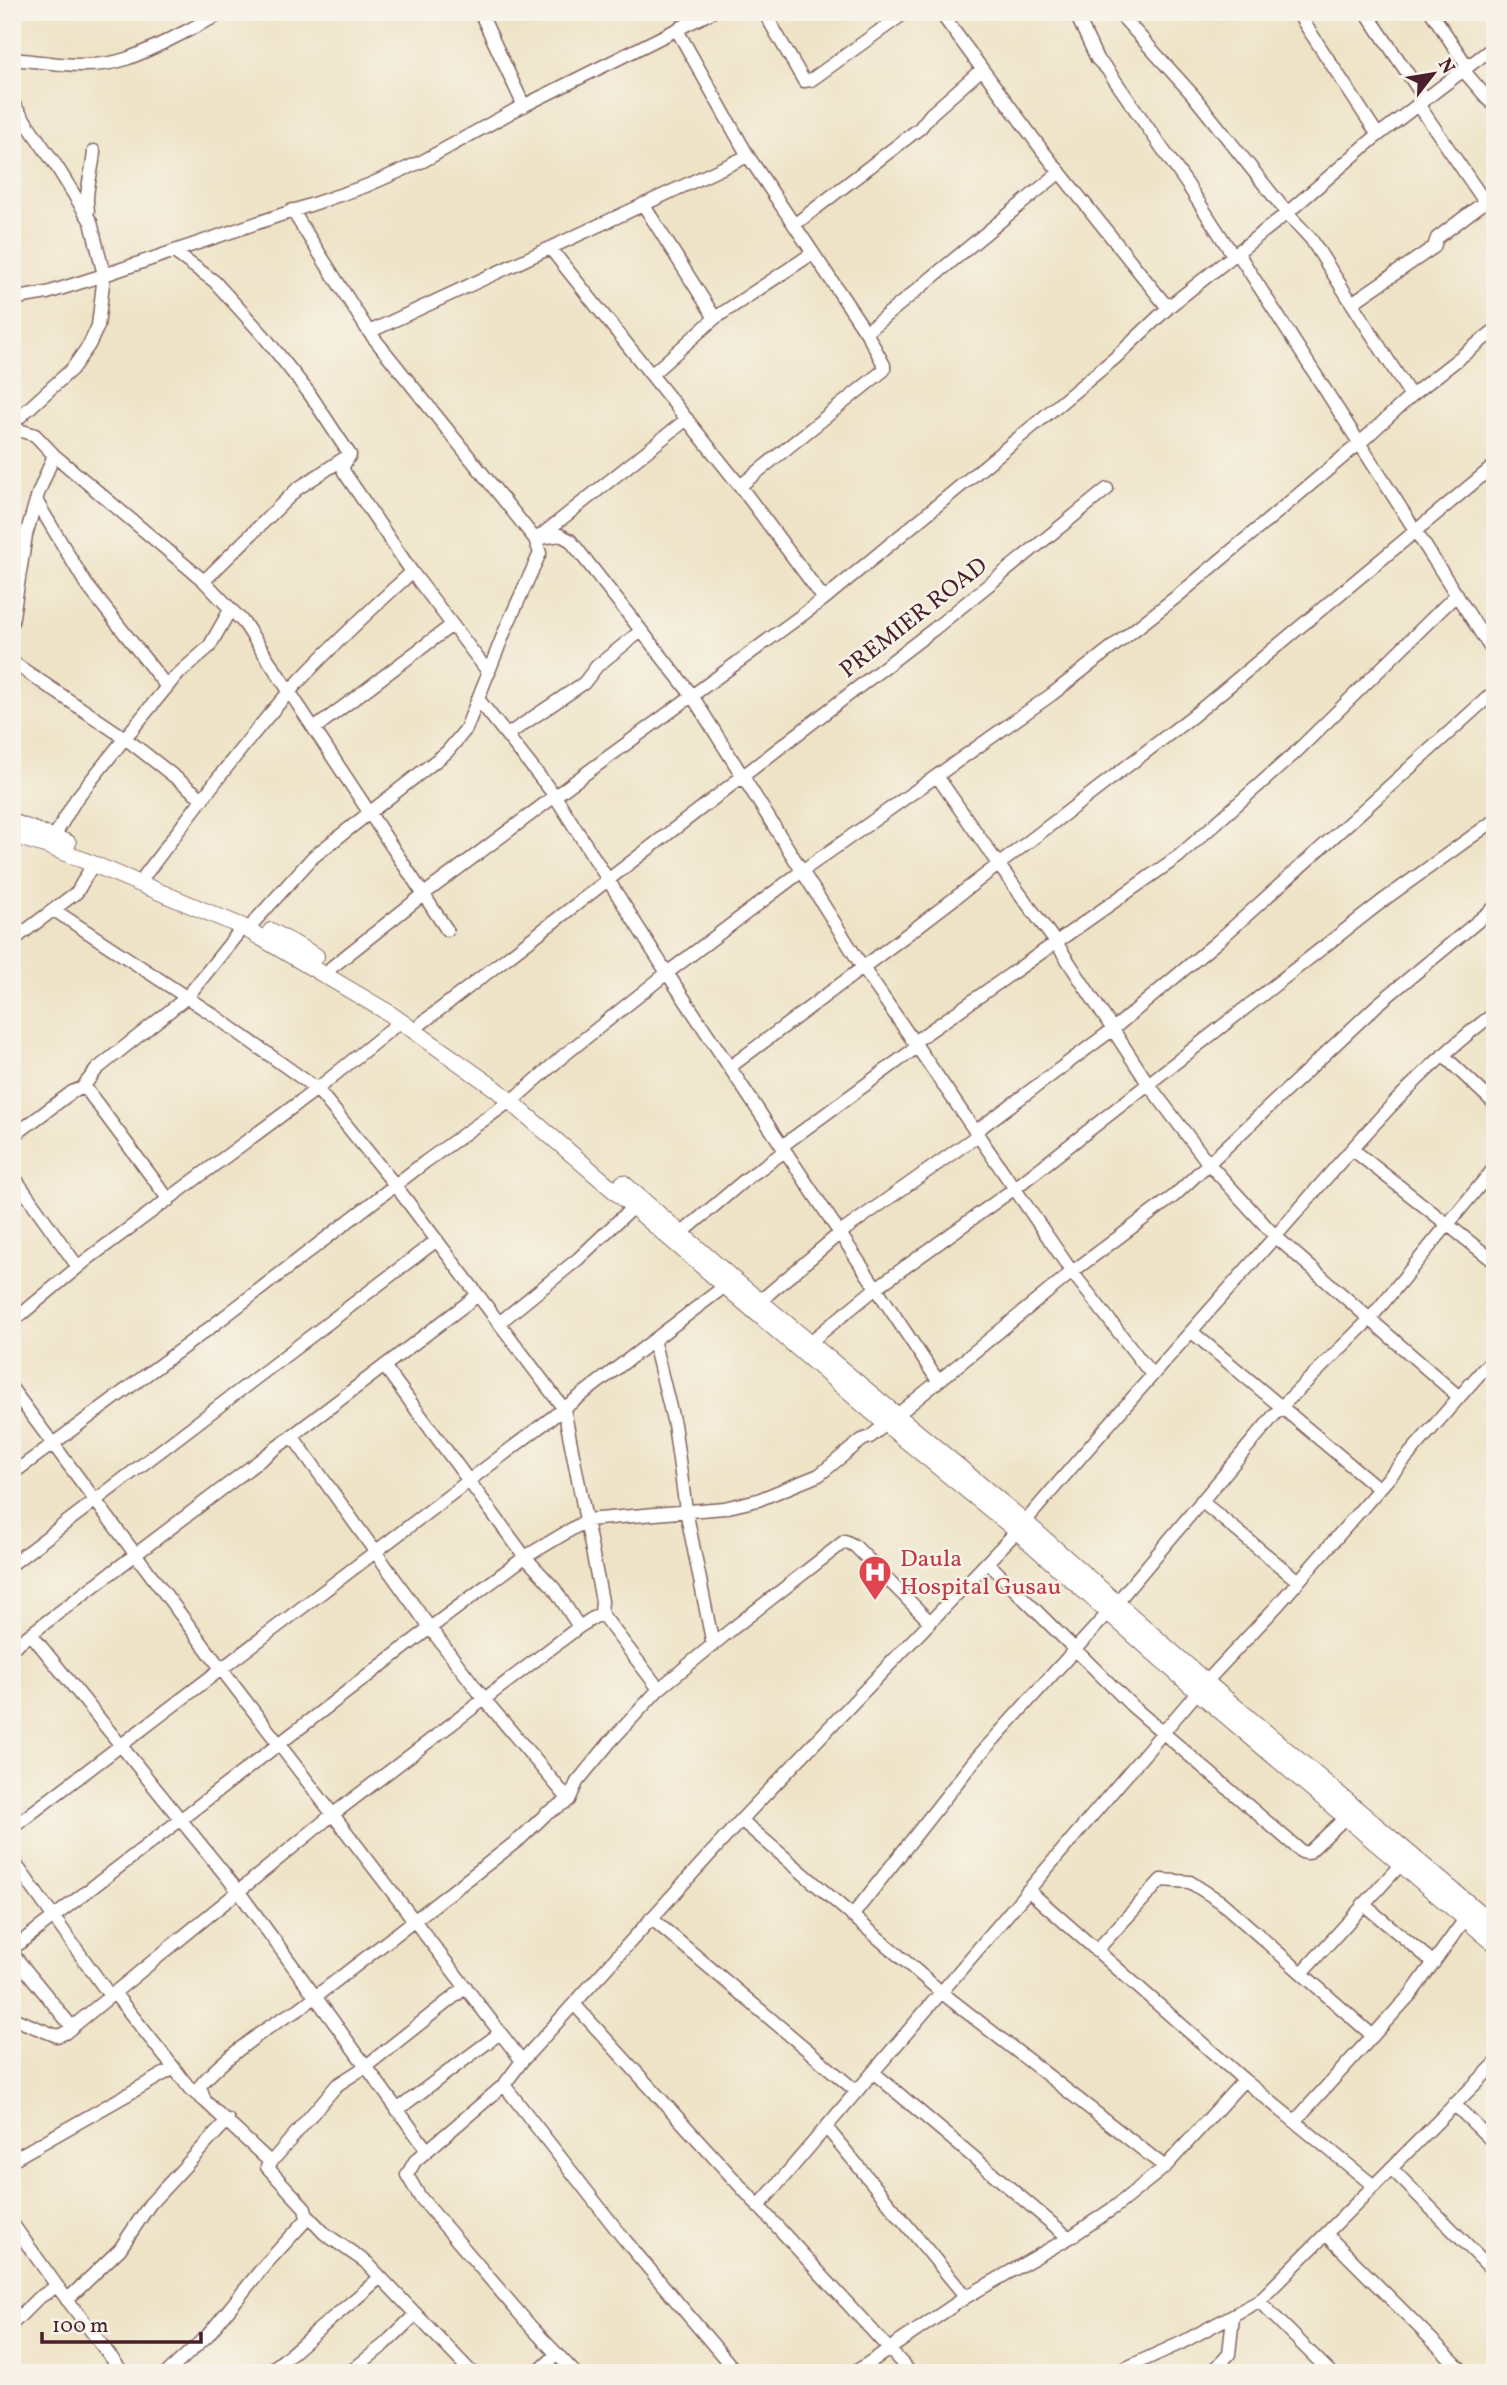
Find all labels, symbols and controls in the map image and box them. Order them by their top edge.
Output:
north arrow [1398,38,1468,108]
text: N [1431,54,1461,79]
street label: PREMIER ROAD [833,550,995,687]
place label: Daula Hospital Gusau [900,1543,1061,1605]
hospital icon: Daula Hospital Gusau [856,1553,894,1602]
scale bar [42,2301,201,2345]
text: 100 m [52,2312,109,2341]

